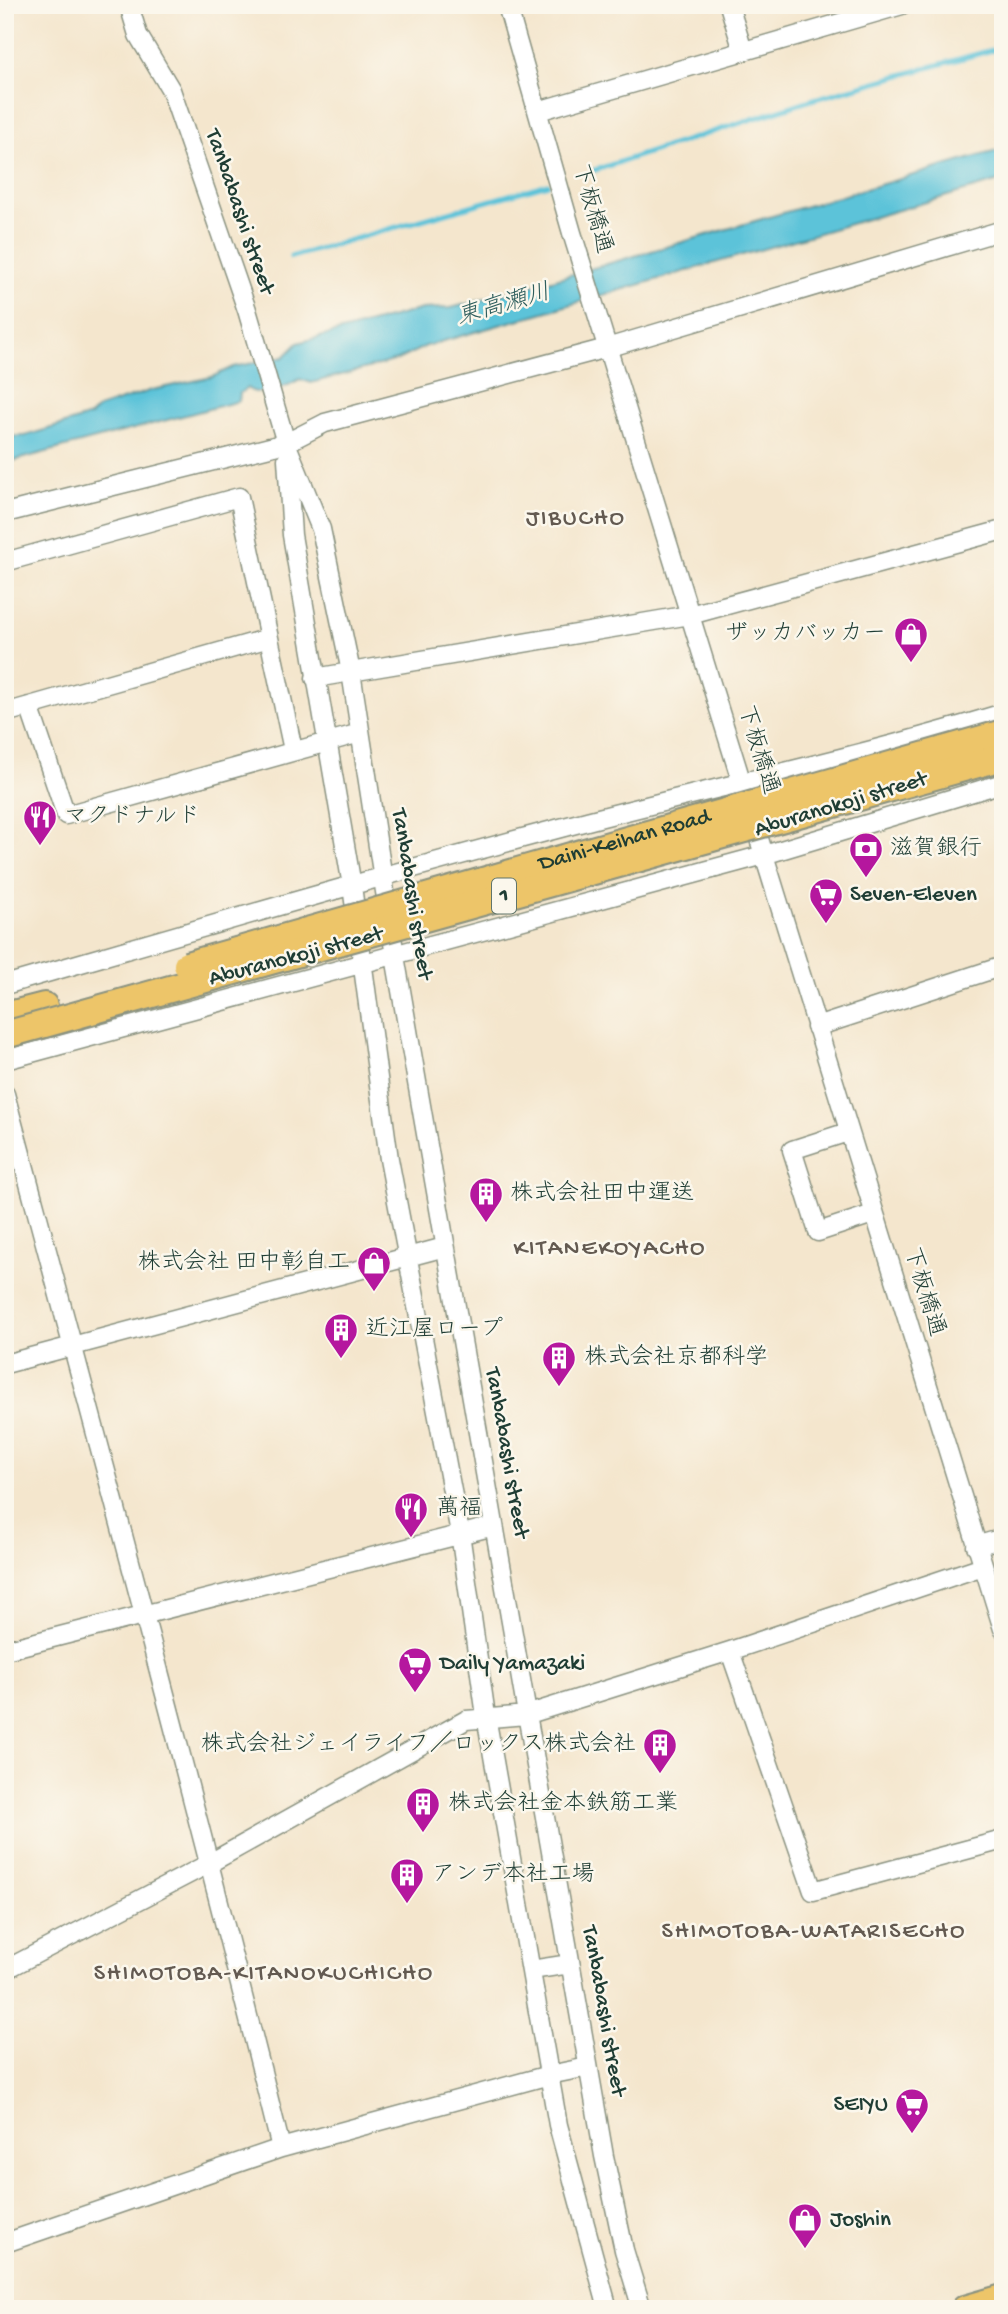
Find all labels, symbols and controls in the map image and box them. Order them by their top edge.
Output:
street label: Tanbabashi street [197,124,280,300]
street label: 下板橋通 [565,161,618,257]
water label: 東高瀬川 [454,278,554,333]
district label: JIBUCHO [526,505,626,534]
shop icon: ザッカバッカー [892,615,930,664]
place label: ザッカバッカー [725,621,886,648]
street label: 下板橋通 [731,702,784,798]
street label: Aburanokoji street [752,765,932,844]
restaurant icon: マクドナルド [21,798,59,847]
street label: Daini-Keihan Road [534,803,715,878]
place label: マクドナルド [64,804,200,831]
street label: Tanbabashi street [384,805,438,983]
bank icon: 滋賀銀行 [847,830,885,879]
place label: 滋賀銀行 [890,835,982,863]
supermarket icon: Seven-Eleven [807,876,845,925]
road number: 1 [492,878,516,914]
place label: Seven-Eleven [850,882,977,909]
street label: Aburanokoji street [206,920,387,993]
building icon: 株式会社田中運送 [467,1175,505,1224]
place label: 株式会社田中運送 [510,1179,694,1208]
district label: KITANEKOYACHO [513,1235,707,1264]
shop icon: 株式会社 田中彰自工 [355,1244,393,1293]
street label: 下板橋通 [897,1244,950,1340]
place label: 株式会社 田中彰自工 [138,1248,350,1277]
building icon: 近江屋ロープ [322,1311,360,1360]
place label: 近江屋ロープ [366,1316,503,1344]
building icon: 株式会社京都科学 [540,1339,578,1388]
place label: 株式会社京都科学 [584,1343,768,1372]
street label: Tanbabashi street [477,1364,535,1542]
restaurant icon: 萬福 [392,1490,430,1539]
place label: 萬福 [436,1495,482,1523]
supermarket icon: Daily Yamazaki [396,1645,434,1694]
place label: Daily Yamazaki [438,1651,585,1678]
building icon: 株式会社ジェイライフ／ロックス株式会社 [641,1726,679,1775]
place label: 株式会社ジェイライフ／ロックス株式会社 [200,1730,636,1759]
building icon: 株式会社金本鉄筋工業 [404,1785,442,1834]
place label: 株式会社金本鉄筋工業 [448,1789,678,1818]
building icon: アンデ本社工場 [388,1856,426,1905]
place label: アンデ本社工場 [432,1861,594,1889]
district label: SHIMOTOBA-WATARISECHO [662,1918,966,1947]
street label: Tanbabashi street [574,1922,632,2100]
district label: SHIMOTOBA-KITANOKUCHICHO [94,1960,434,1989]
supermarket icon: SEIYU [893,2086,931,2135]
place label: SEIYU [834,2092,888,2119]
shop icon: Joshin [786,2201,824,2250]
place label: Joshin [830,2207,891,2234]

